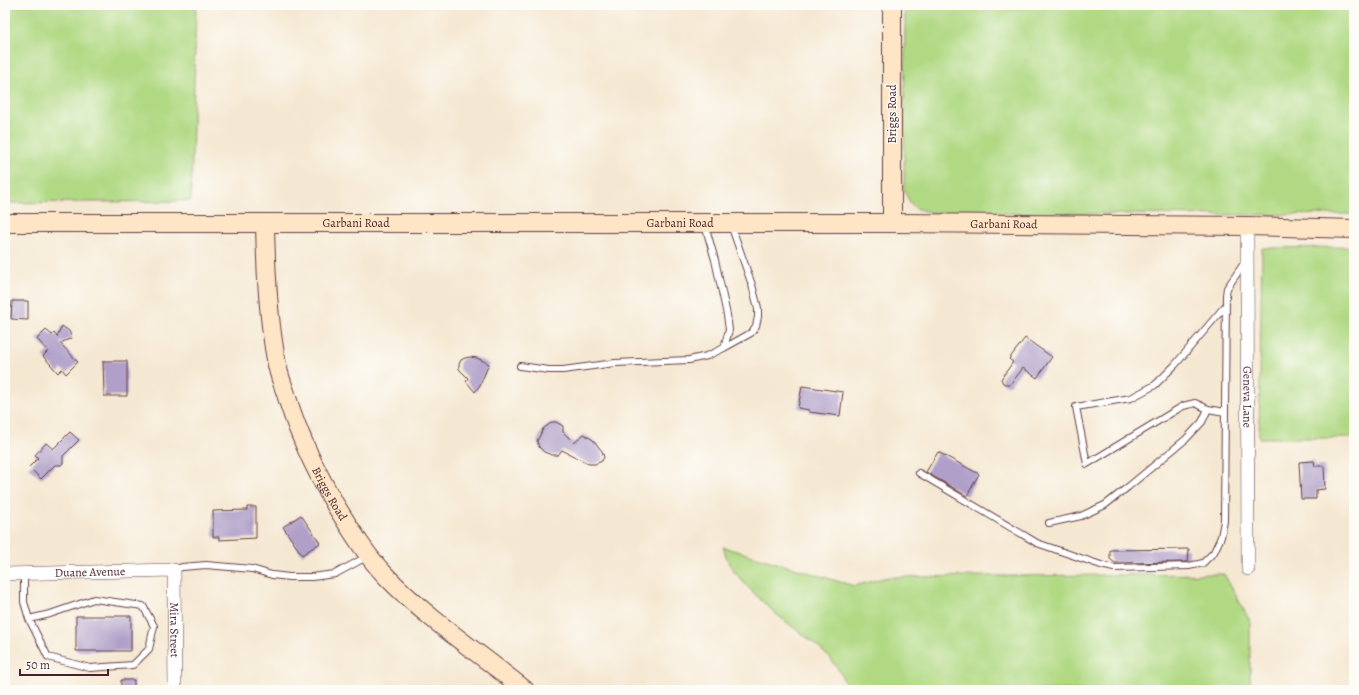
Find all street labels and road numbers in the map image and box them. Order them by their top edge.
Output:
street label: Briggs Road [884,84,900,144]
street label: Garbani Road [322,215,390,231]
street label: Garbani Road [646,215,714,231]
street label: Garbani Road [970,216,1038,232]
street label: Geneva Lane [1239,366,1256,428]
street label: Briggs Road [308,464,351,524]
street label: Duane Avenue [54,563,125,581]
street label: Mira Street [166,602,183,658]

